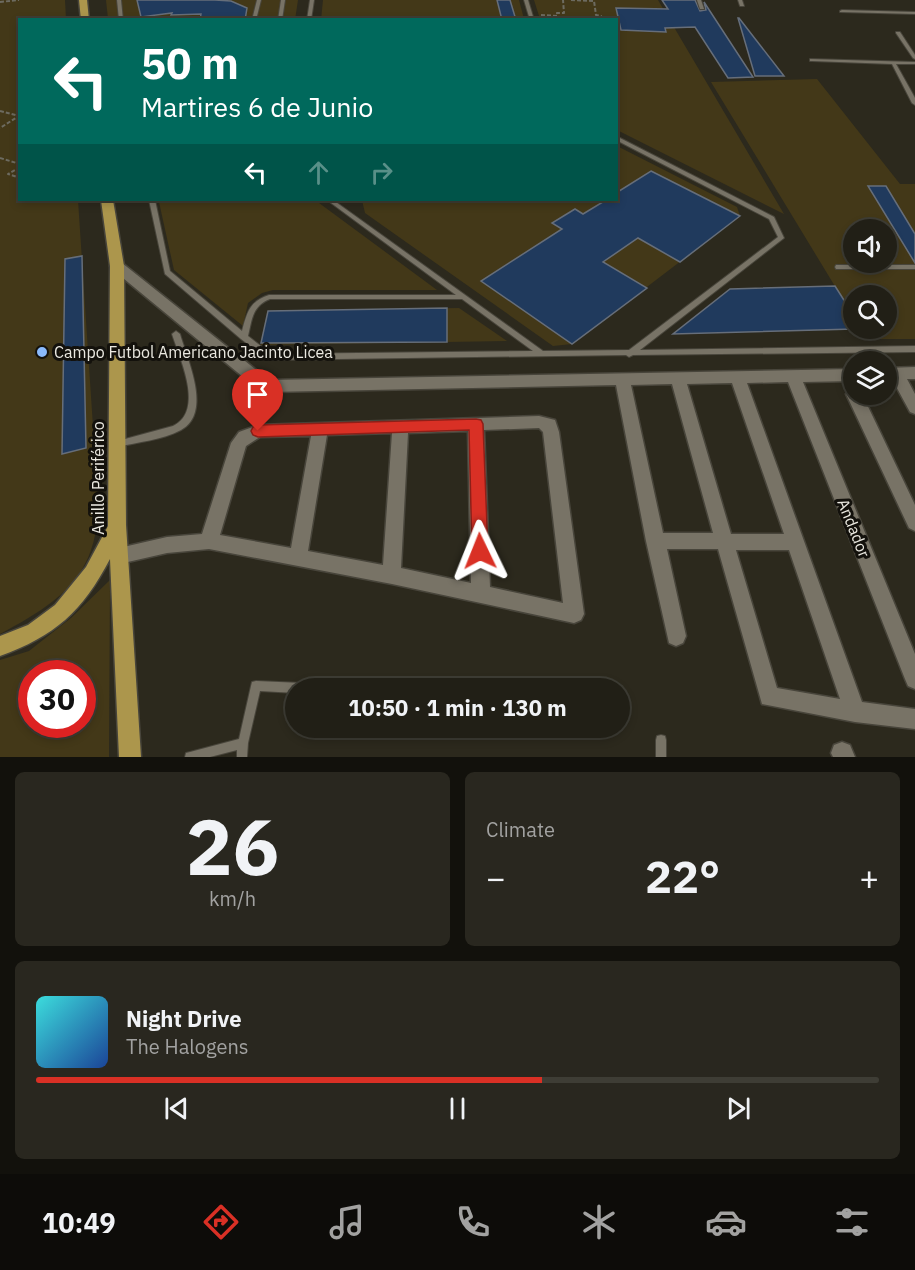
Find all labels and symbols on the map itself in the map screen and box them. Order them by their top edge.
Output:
place label: Campo Futbol Americano Jacinto Licea [54,342,333,362]
marker: Campo Futbol Americano Jacinto Licea [35,345,49,359]
pin [232,369,283,431]
street label: Anillo Periférico [88,421,108,535]
street label: Andador [833,496,875,560]
position arrow [448,519,512,583]
speed limit sign: 30 [18,660,96,738]

